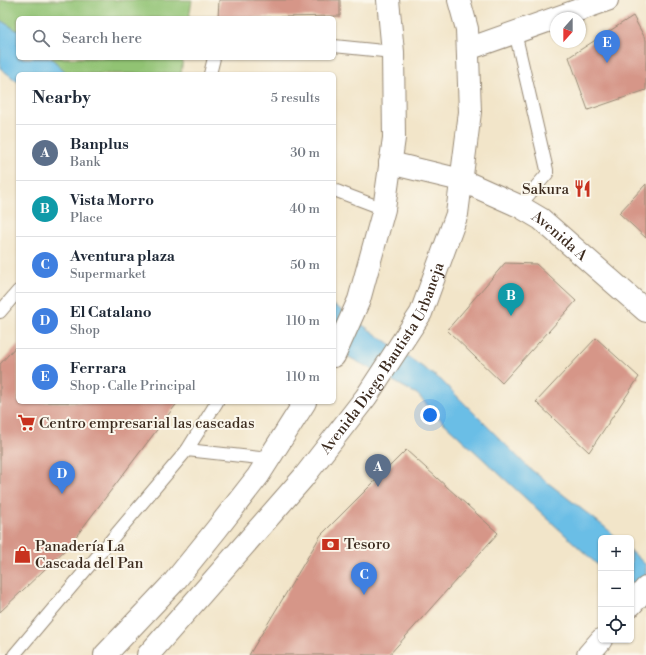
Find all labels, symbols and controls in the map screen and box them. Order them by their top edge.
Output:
north arrow [550,12,586,48]
search box [16,16,336,60]
icon: search [30,27,52,49]
text: Search here [62,29,142,48]
pin: E [594,30,620,63]
text: Nearby [32,87,91,109]
text: 5 results [271,90,320,106]
text: Banplus [70,135,129,154]
text: A [40,145,50,161]
text: 30 m [290,145,320,161]
text: Bank [70,154,100,170]
restaurant icon: Sakura [572,179,592,199]
place label: Sakura [522,180,569,199]
text: Vista Morro [70,191,154,210]
text: B [40,201,50,217]
text: 40 m [290,201,320,217]
street label: Avenida A [528,206,592,265]
text: Place [70,210,102,226]
text: Aventura plaza [70,247,175,266]
text: C [40,257,50,273]
text: 50 m [290,257,320,273]
street label: Avenida Diego Bautista Urbaneja [315,259,448,459]
text: Supermarket [70,266,146,282]
pin: B [498,283,524,316]
text: El Catalano [70,303,152,322]
text: D [40,313,50,329]
text: 110 m [286,313,320,329]
text: Shop [70,322,100,338]
text: Ferrara [70,359,126,378]
text: E [40,369,50,385]
text: 110 m [286,369,320,385]
text: Shop · Calle Principal [70,378,196,394]
your location [420,405,440,425]
supermarket icon: Centro empresarial las cascadas [16,413,36,433]
place label: Centro empresarial las cascadas [39,414,255,433]
pin: A [365,454,391,487]
pin: D [49,461,75,494]
bank icon: Tesoro [321,534,341,554]
place label: Tesoro [344,535,391,554]
map controls [598,535,634,643]
button: + [598,535,634,571]
place label: Panadería La Cascada del Pan [35,537,144,573]
shop icon: Panadería La Cascada del Pan [12,545,32,565]
pin: C [351,562,377,595]
button: − [598,571,634,607]
button: locate [598,607,634,643]

